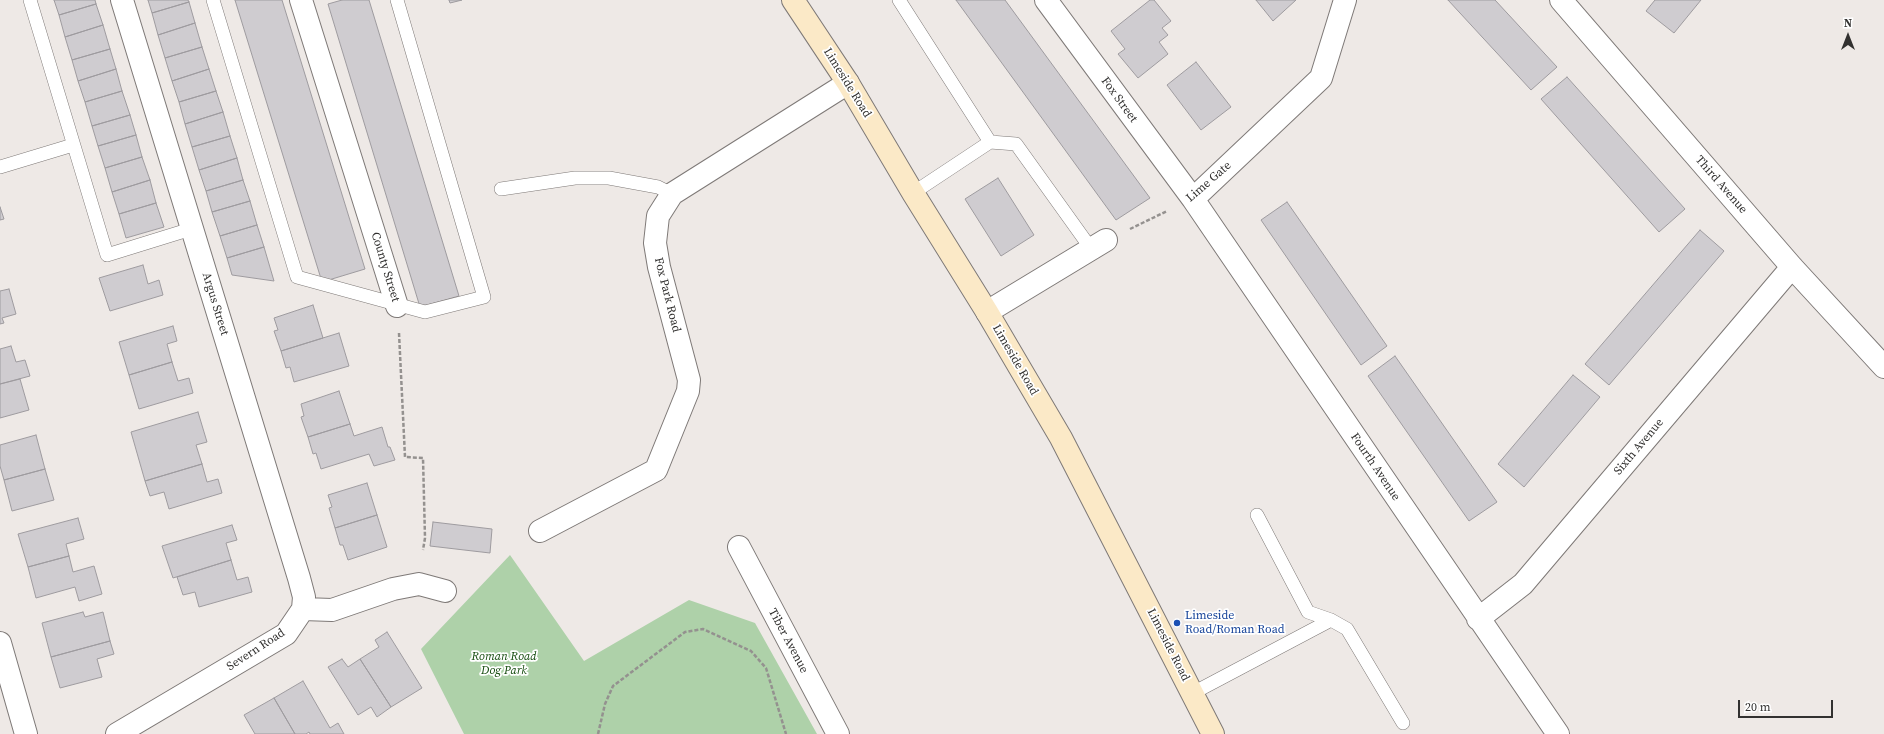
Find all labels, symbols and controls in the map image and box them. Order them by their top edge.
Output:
north arrow [1828,16,1868,56]
text: N [1844,16,1852,31]
street label: Limeside Road [820,46,874,120]
street label: Fox Street [1098,74,1140,126]
street label: Third Avenue [1692,153,1750,217]
street label: Lime Gate [1184,159,1234,205]
street label: County Street [368,230,402,304]
street label: Fox Park Road [651,256,683,334]
street label: Argus Street [199,271,231,337]
street label: Limeside Road [989,322,1041,398]
street label: Sixth Avenue [1611,416,1667,478]
street label: Fourth Avenue [1347,430,1403,504]
street label: Tiber Avenue [765,606,811,676]
street label: Limeside Road [1144,606,1192,684]
place label: Limeside Road/Roman Road [1185,609,1285,637]
marker: Limeside Road/Roman Road [1172,618,1182,628]
street label: Severn Road [224,626,288,674]
park label: Roman Road Dog Park [471,650,537,678]
scale bar [1740,692,1835,718]
text: 20 m [1745,699,1771,715]

